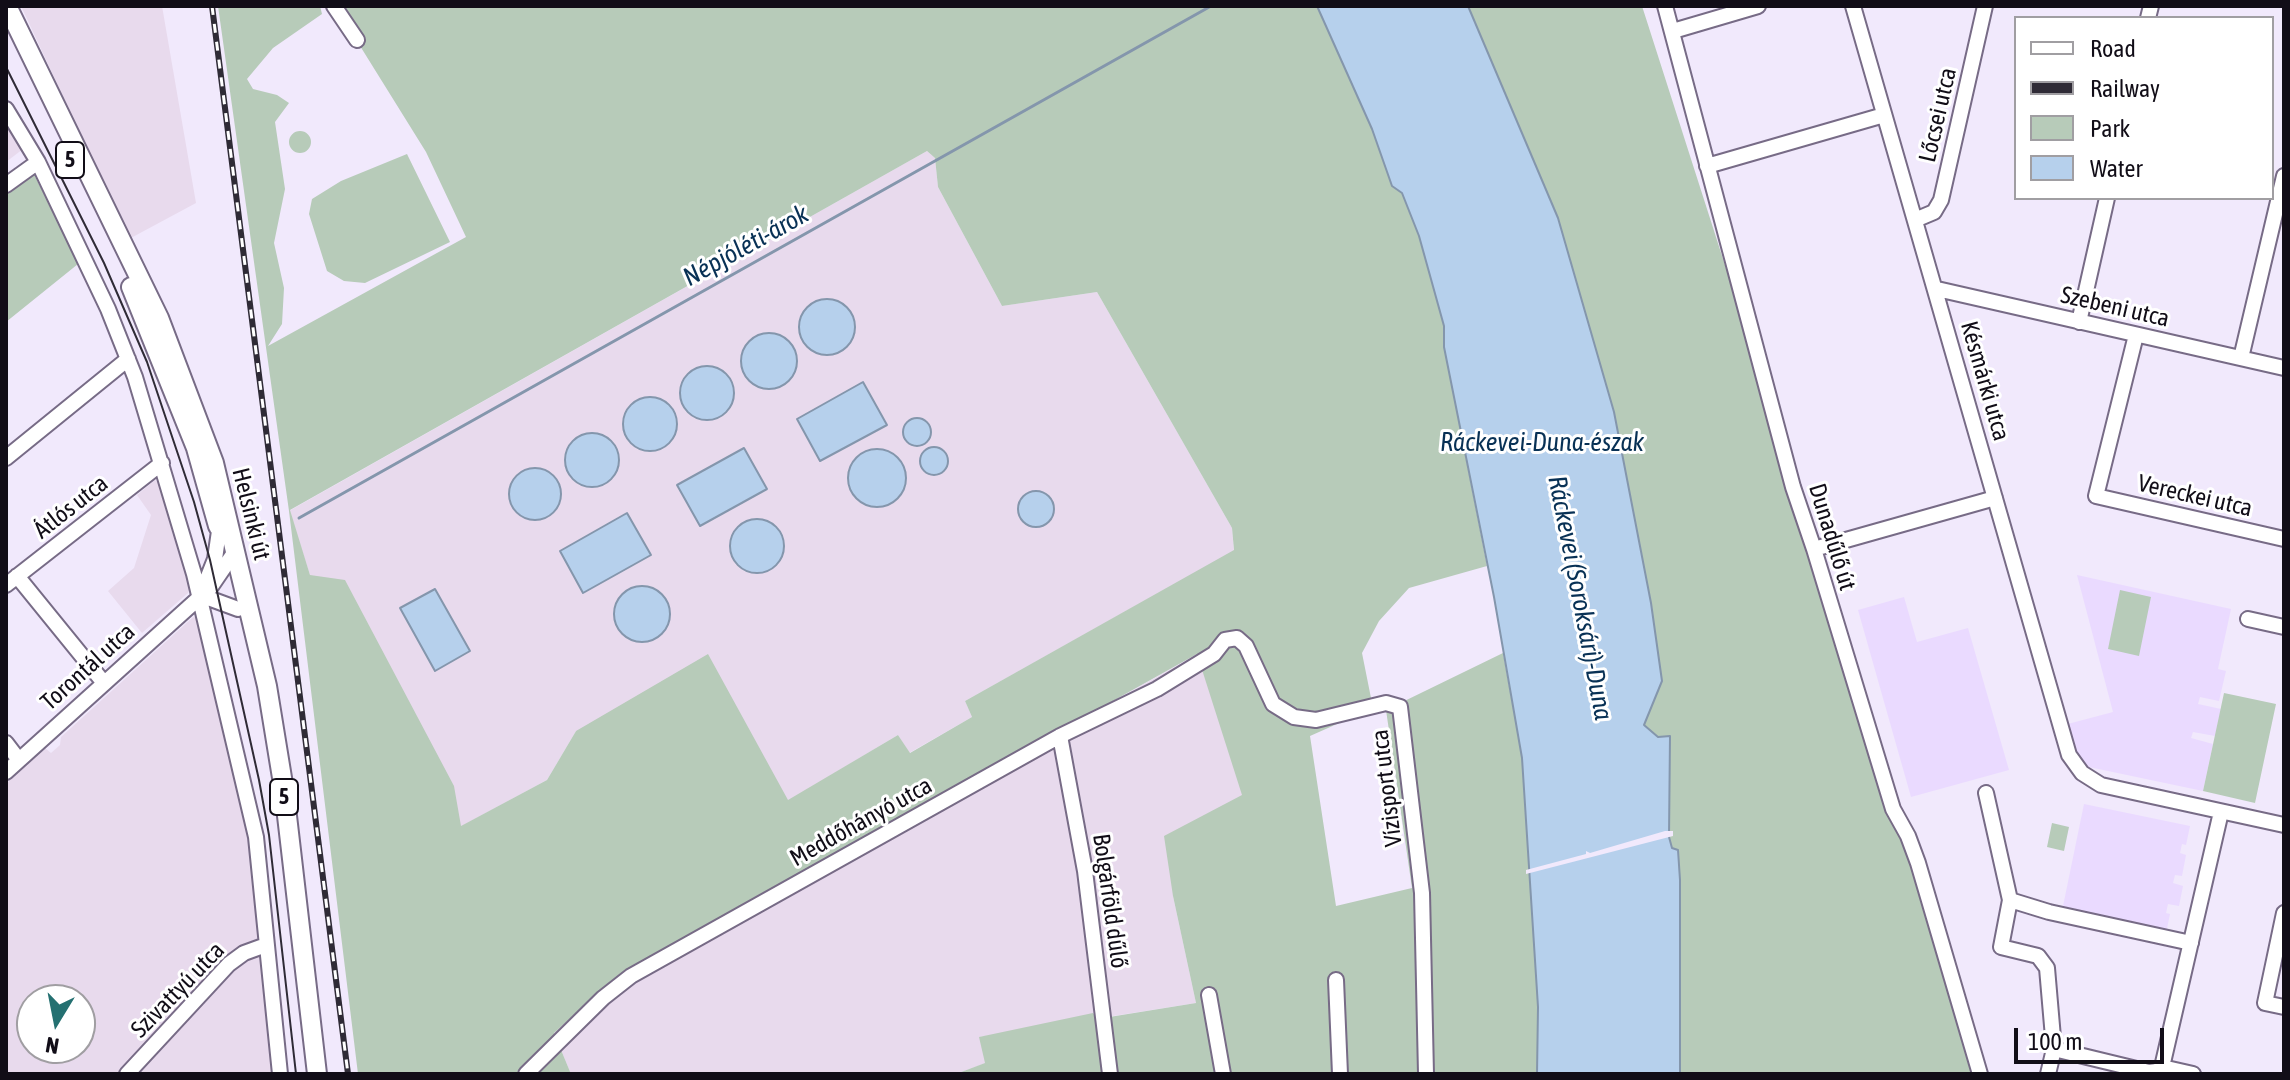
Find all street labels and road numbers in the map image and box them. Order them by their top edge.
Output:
street label: Lőcsei utca [1913,65,1963,165]
road number: 5 [56,142,84,178]
street label: Szebeni utca [2058,281,2172,333]
street label: Késmárki utca [1954,318,2016,444]
street label: Helsinki út [226,465,276,563]
street label: Átlós utca [28,469,114,545]
street label: Vereckei utca [2135,469,2255,523]
street label: Dunadűlő út [1802,480,1862,594]
street label: Torontál utca [35,617,141,717]
street label: Vízisport utca [1366,728,1408,848]
street label: Meddőhányó utca [785,771,937,873]
road number: 5 [270,779,298,815]
street label: Bolgárföld dűlő [1086,832,1134,970]
street label: Szivattyú utca [125,936,231,1044]

